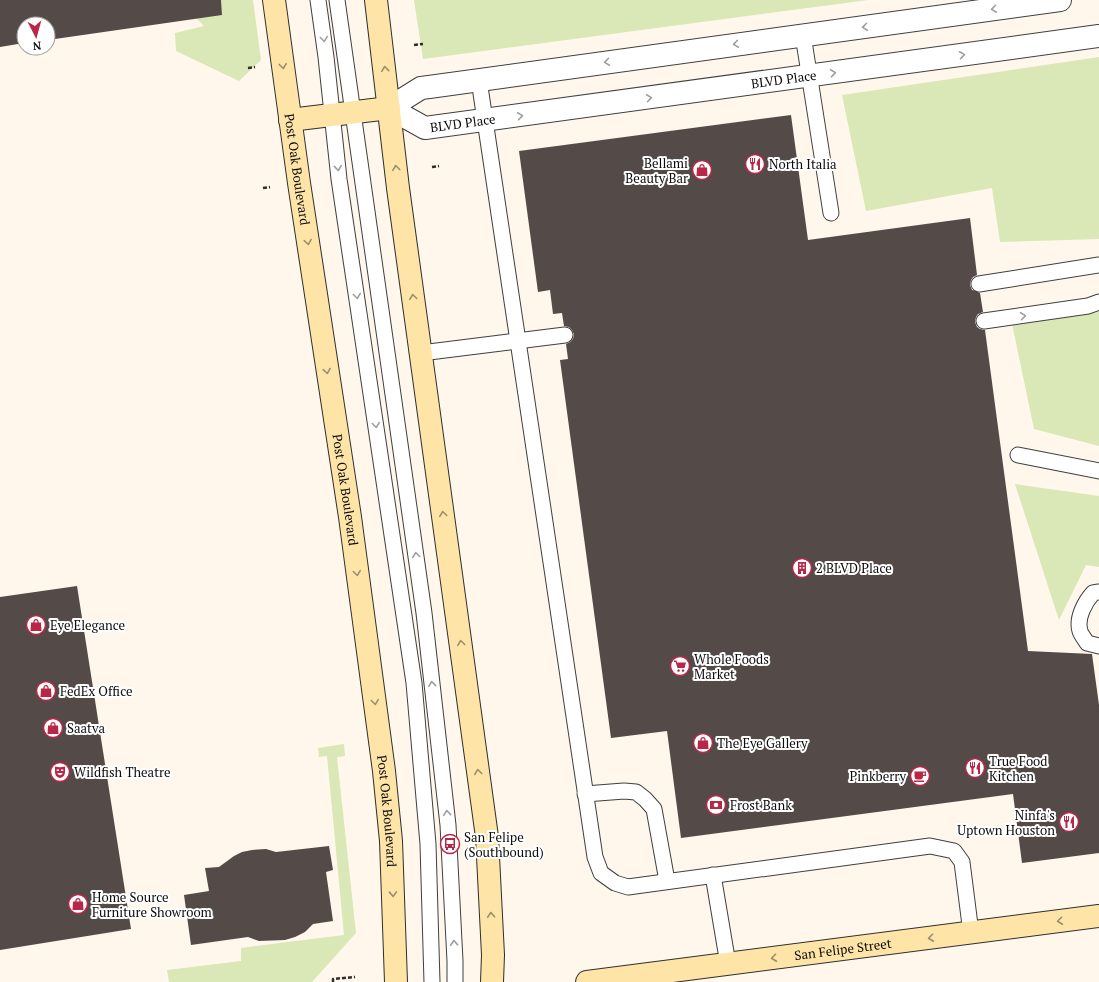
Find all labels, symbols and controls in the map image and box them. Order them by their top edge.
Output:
one-way arrow [991,4,997,13]
north arrow [16,16,56,56]
one-way arrow [862,22,868,31]
one-way arrow [319,36,328,42]
text: N [32,39,42,53]
one-way arrow [733,39,739,48]
one-way arrow [959,51,965,60]
one-way arrow [604,57,610,66]
one-way arrow [279,63,288,69]
one-way arrow [380,66,389,72]
street label: BLVD Place [750,66,818,92]
one-way arrow [830,69,836,78]
one-way arrow [646,94,652,103]
street label: BLVD Place [429,109,497,136]
street label: Post Oak Boulevard [281,112,314,226]
one-way arrow [517,112,523,121]
restaurant icon: North Italia [744,153,766,175]
place label: Bellami Beauty Bar [625,154,688,187]
place label: North Italia [769,155,837,173]
shop icon: Bellami Beauty Bar [691,159,713,181]
one-way arrow [333,165,342,171]
one-way arrow [392,165,401,171]
one-way arrow [303,239,312,245]
one-way arrow [352,293,361,300]
one-way arrow [409,294,418,300]
one-way arrow [1019,312,1026,321]
one-way arrow [322,368,331,374]
one-way arrow [371,422,380,428]
street label: Post Oak Boulevard [328,433,363,547]
one-way arrow [439,511,448,517]
one-way arrow [412,552,421,558]
building icon: 2 BLVD Place [791,557,813,579]
place label: 2 BLVD Place [816,559,892,577]
one-way arrow [352,570,361,576]
shop icon: Eye Elegance [25,614,47,636]
place label: Eye Elegance [50,616,125,634]
one-way arrow [457,640,466,646]
place label: Whole Foods Market [694,650,769,683]
supermarket icon: Whole Foods Market [669,655,691,677]
shop icon: FedEx Office [35,680,57,702]
one-way arrow [428,681,437,687]
place label: FedEx Office [60,682,133,700]
one-way arrow [370,698,379,705]
shop icon: Saatva [42,717,64,739]
place label: Saatva [67,719,105,737]
shop icon: The Eye Gallery [692,732,714,754]
place label: The Eye Gallery [717,734,808,752]
place label: True Food Kitchen [989,752,1047,785]
street label: Post Oak Boulevard [373,754,401,867]
restaurant icon: True Food Kitchen [964,757,986,779]
theatre icon: Wildfish Theatre [49,761,71,783]
place label: Wildfish Theatre [74,763,171,781]
cafe icon: Pinkberry [909,765,931,787]
place label: Pinkberry [850,767,906,785]
one-way arrow [474,769,483,775]
bank icon: Frost Bank [705,794,727,816]
place label: Frost Bank [730,796,792,814]
place label: Ninfa's Uptown Houston [957,806,1055,839]
one-way arrow [443,810,452,816]
restaurant icon: Ninfa's Uptown Houston [1058,811,1080,833]
place label: San Felipe (Southbound) [464,828,544,861]
bus stop icon: San Felipe (Southbound) [439,833,461,855]
place label: Home Source Furniture Showroom [92,888,212,921]
one-way arrow [389,891,397,897]
shop icon: Home Source Furniture Showroom [67,893,89,915]
one-way arrow [487,912,496,918]
one-way arrow [1057,916,1063,925]
one-way arrow [928,933,934,942]
street label: San Felipe Street [793,934,893,964]
one-way arrow [450,940,458,946]
one-way arrow [771,953,777,962]

